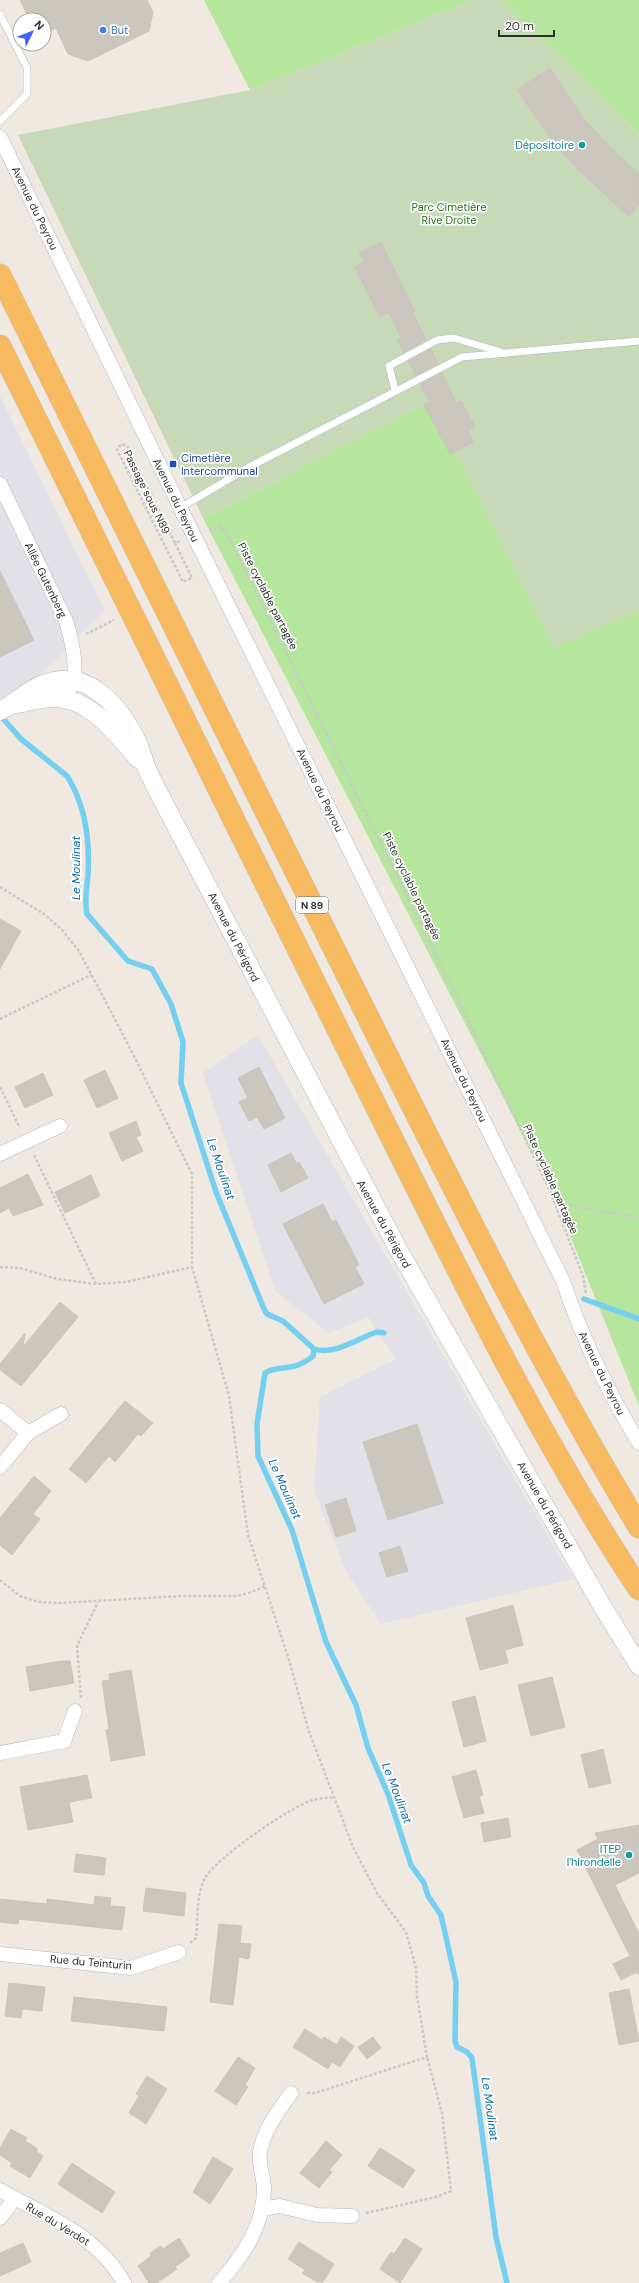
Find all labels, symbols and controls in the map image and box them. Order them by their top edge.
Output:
north arrow [12,12,52,52]
scale bar [499,12,554,38]
text: N [31,17,47,33]
text: 20 m [505,18,534,34]
place label: But [111,23,128,37]
marker: But [98,25,108,35]
place label: Dépositoire [515,138,574,152]
marker: Dépositoire [577,140,587,150]
street label: Avenue du Peyrou [9,164,61,252]
park label: Parc Cimetière Rive Droite [412,200,486,227]
street label: Passage sous N89 [121,448,173,536]
place label: Cimetière Intercommunal [181,451,258,478]
street label: Avenue du Peyrou [150,456,202,544]
marker: Cimetière Intercommunal [168,459,178,469]
street label: Allée Gutenberg [22,540,70,620]
street label: Piste cyclable partagée [235,540,301,652]
street label: Avenue du Peyrou [294,746,346,834]
street label: Piste cyclable partagée [380,830,444,942]
water label: Le Moulinat [68,836,84,900]
street label: Avenue du Périgord [205,890,263,984]
road number: N 89 [296,897,328,913]
street label: Avenue du Peyrou [438,1036,490,1124]
street label: Piste cyclable partagée [521,1122,581,1236]
water label: Le Moulinat [203,1136,239,1202]
street label: Avenue du Périgord [354,1177,414,1271]
street label: Avenue du Peyrou [576,1329,628,1417]
water label: Le Moulinat [265,1456,306,1522]
street label: Avenue du Périgord [514,1459,576,1551]
water label: Le Moulinat [378,1760,416,1826]
place label: ITEP l'hirondelle [567,1842,621,1869]
marker: ITEP l'hirondelle [624,1850,634,1860]
street label: Rue du Teinturin [49,1951,133,1973]
water label: Le Moulinat [478,2076,502,2142]
street label: Rue du Verdot [23,2199,93,2249]

